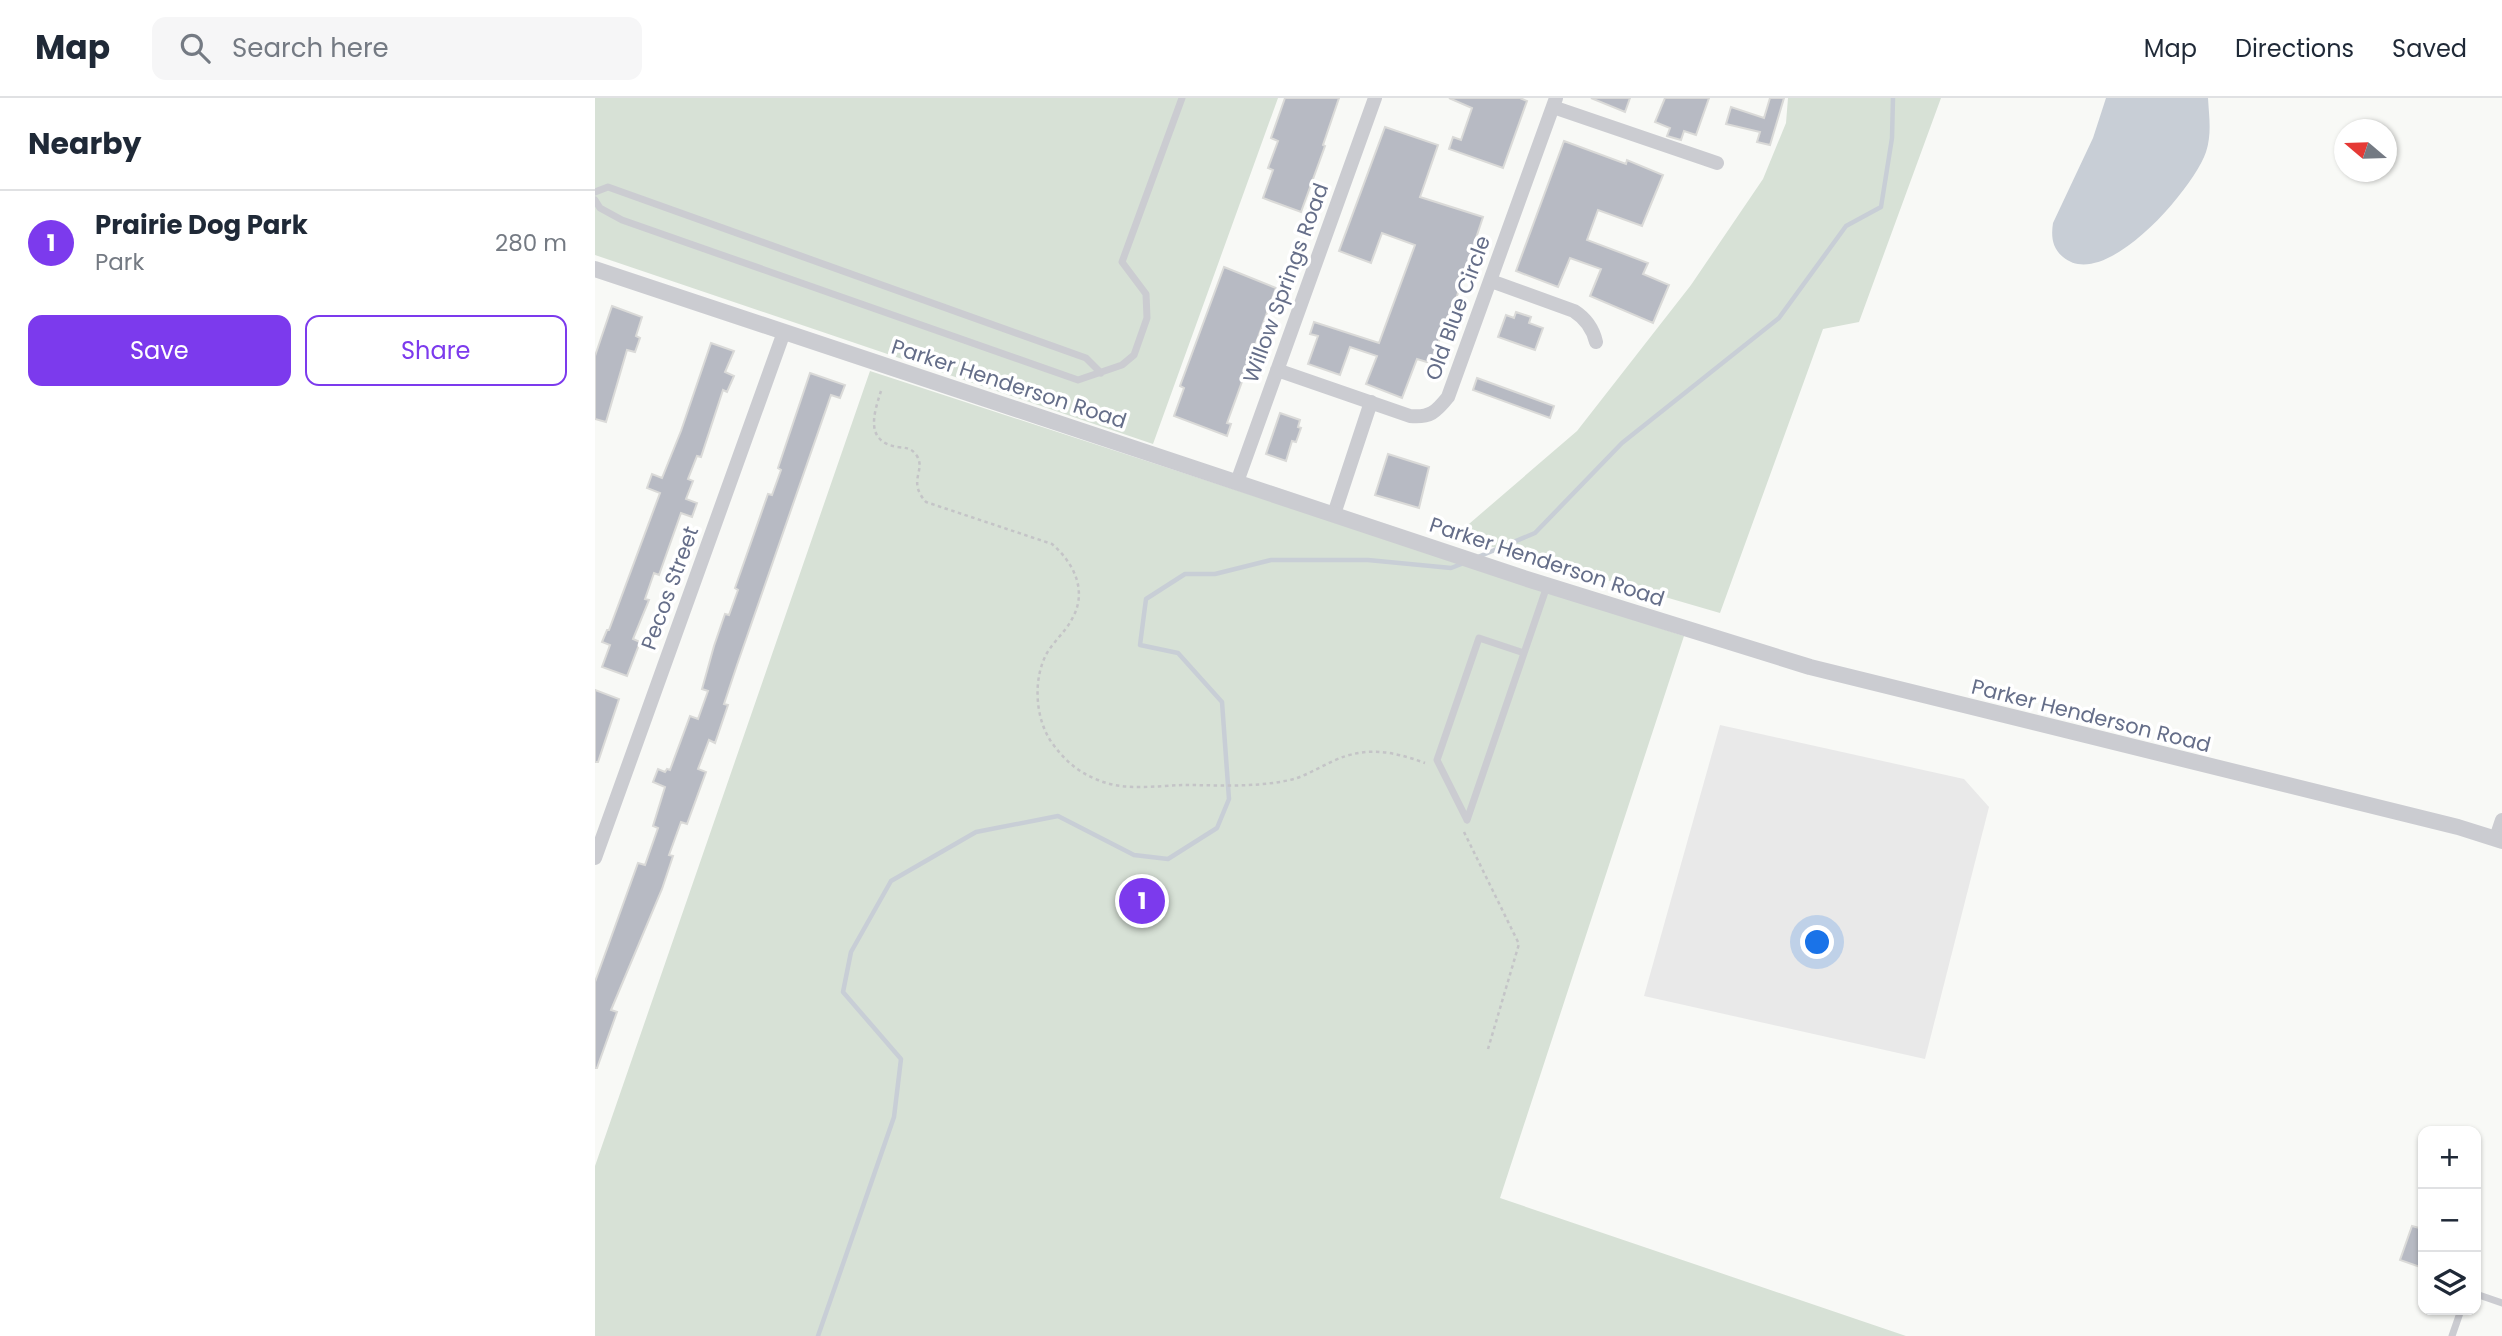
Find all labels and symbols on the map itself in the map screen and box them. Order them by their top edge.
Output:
north arrow [2334,119,2397,182]
street label: Willow Springs Road [1236,179,1335,387]
street label: Old Blue Circle [1418,232,1497,384]
street label: Parker Henderson Road [888,332,1130,435]
street label: Parker Henderson Road [1426,510,1668,613]
street label: Pecos Street [634,522,705,654]
street label: Parker Henderson Road [1968,672,2214,759]
pin: 1 [1119,875,1165,927]
your location [1800,925,1834,959]

